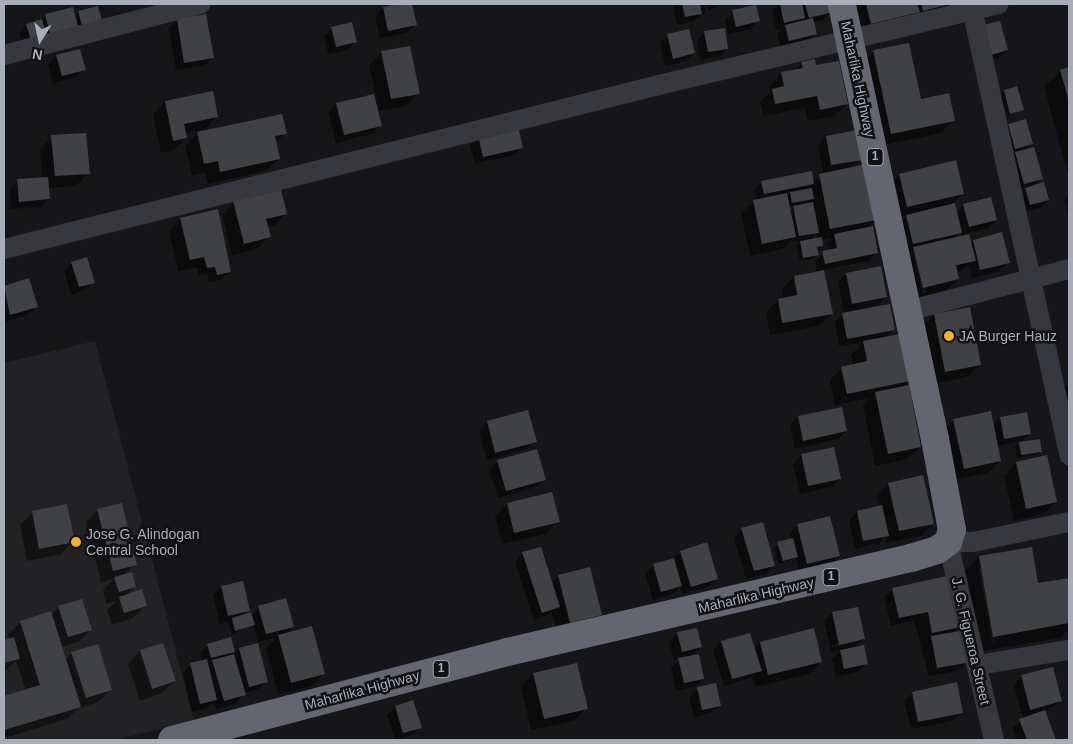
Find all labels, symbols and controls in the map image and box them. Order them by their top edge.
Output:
north arrow [15,15,65,65]
street label: Maharlika Highway [837,19,879,139]
text: N [31,46,44,64]
road number: 1 [866,148,884,166]
place label: JA Burger Hauz [959,328,1058,344]
marker: JA Burger Hauz [943,330,955,342]
place label: Jose G. Alindogan Central School [86,526,200,558]
marker: Jose G. Alindogan Central School [70,536,82,548]
road number: 1 [822,568,840,586]
street label: Maharlika Highway [696,574,816,616]
street label: J. G. Figueroa Street [948,576,994,706]
road number: 1 [432,660,450,679]
street label: Maharlika Highway [303,667,421,713]

